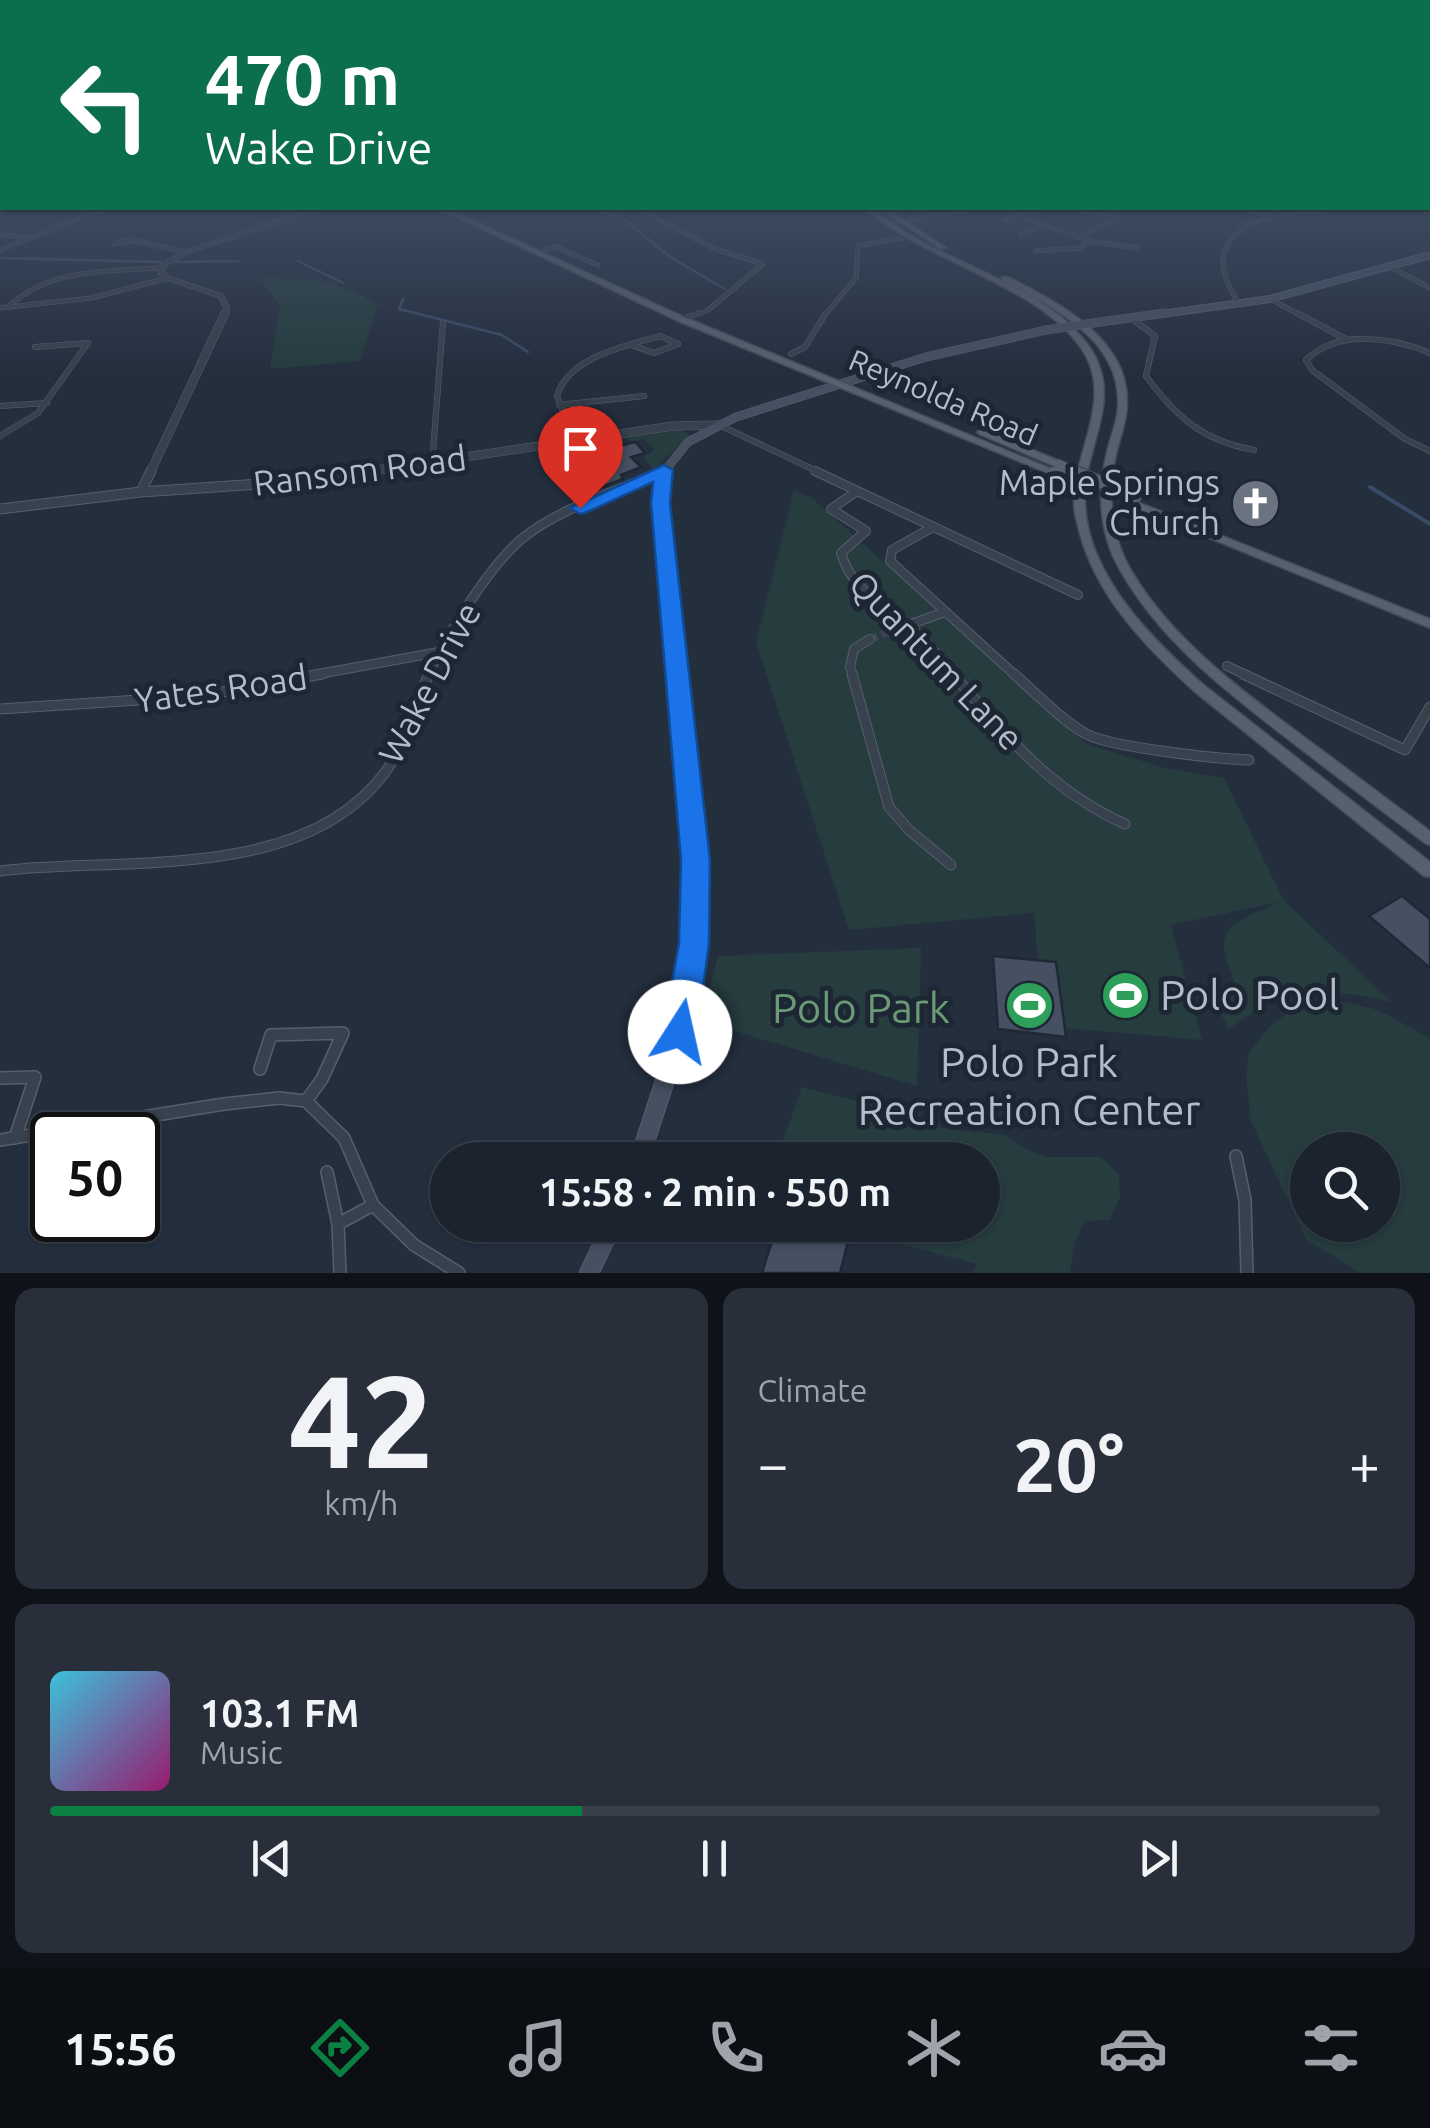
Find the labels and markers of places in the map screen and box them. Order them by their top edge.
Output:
pin [538,406,623,509]
place label: Maple Springs Church [999,462,1220,542]
church icon: Maple Springs Church [1229,477,1281,529]
sports icon: Polo Pool [1099,969,1151,1021]
place label: Polo Pool [1160,971,1339,1018]
sports icon: Polo Park Recreation Center [1003,980,1055,1032]
place label: Polo Park Recreation Center [858,1038,1200,1133]

